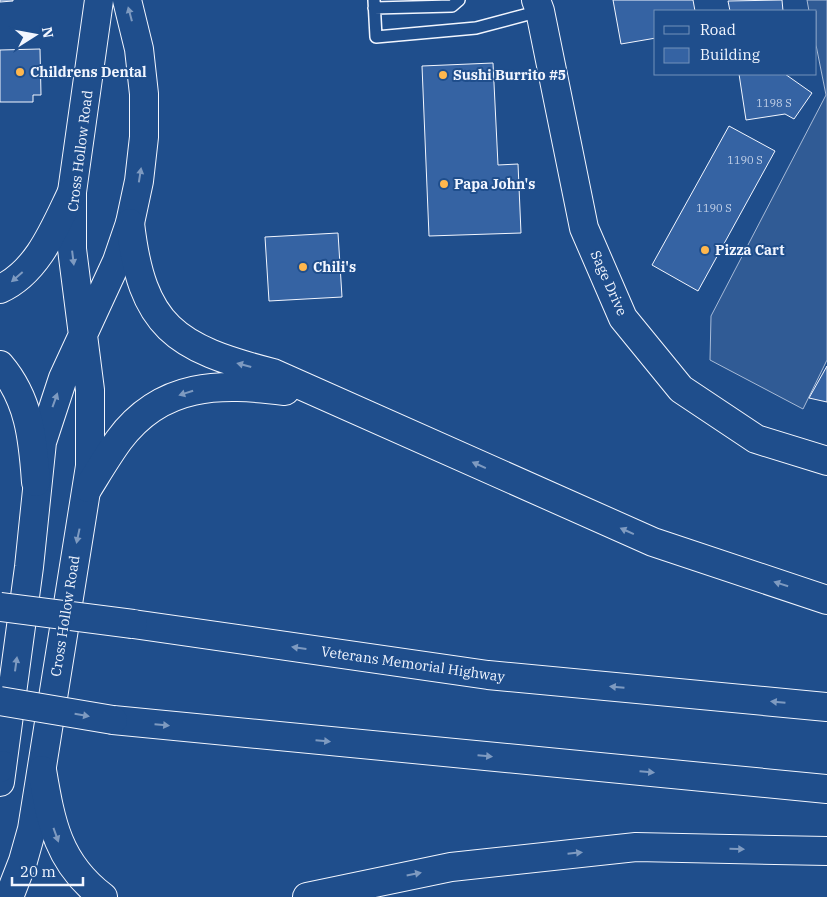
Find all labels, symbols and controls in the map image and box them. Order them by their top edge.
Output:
one-way arrow [126,7,134,22]
north arrow [10,10,60,60]
legend [654,10,817,75]
text: Road [700,20,736,39]
text: N [38,25,58,40]
text: Building [700,45,760,64]
place label: Childrens Dental [30,63,147,81]
marker: Childrens Dental [14,66,26,78]
place label: Sushi Burrito #5 [453,66,566,84]
marker: Sushi Burrito #5 [437,69,449,81]
street label: Cross Hollow Road [64,89,96,213]
house number: 1198 S [756,96,792,110]
house number: 1190 S [727,153,763,167]
one-way arrow [137,167,145,183]
place label: Papa John's [454,175,535,193]
marker: Papa John's [438,178,450,190]
house number: 1190 S [696,201,732,215]
place label: Pizza Cart [715,241,784,259]
marker: Pizza Cart [699,244,711,256]
street label: Sage Drive [587,248,631,318]
one-way arrow [69,251,77,267]
place label: Chili's [313,258,356,276]
marker: Chili's [297,261,309,273]
one-way arrow [11,271,24,282]
one-way arrow [236,361,251,369]
one-way arrow [179,389,194,397]
one-way arrow [52,393,59,408]
one-way arrow [472,460,486,468]
one-way arrow [620,526,634,534]
one-way arrow [74,528,82,544]
street label: Cross Hollow Road [47,554,84,678]
one-way arrow [773,580,788,588]
street label: Veterans Memorial Highway [320,642,507,686]
one-way arrow [291,644,307,652]
one-way arrow [12,656,20,672]
one-way arrow [608,683,624,691]
one-way arrow [770,698,786,706]
one-way arrow [75,712,91,720]
one-way arrow [154,721,170,729]
one-way arrow [316,737,332,745]
one-way arrow [477,752,493,760]
one-way arrow [639,768,655,776]
one-way arrow [52,828,60,843]
one-way arrow [729,845,745,853]
one-way arrow [567,849,583,857]
scale bar [12,854,84,886]
text: 20 m [20,862,56,881]
one-way arrow [406,870,421,878]

